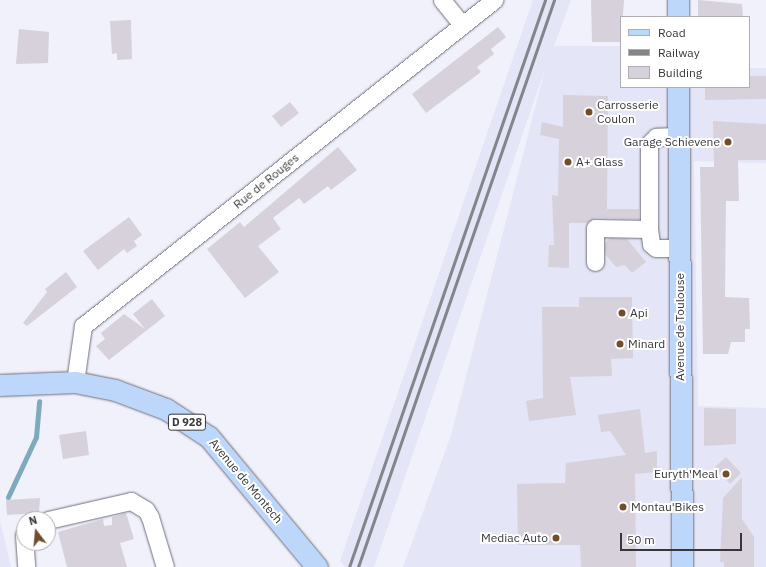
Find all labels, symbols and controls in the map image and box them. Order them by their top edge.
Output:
legend [620,16,750,88]
text: Road [658,25,686,40]
text: Railway [658,45,700,60]
text: Building [658,65,702,80]
place label: Carrosserie Coulon [597,98,659,126]
marker: Carrosserie Coulon [584,107,594,117]
place label: Garage Schievene [624,135,720,149]
marker: Garage Schievene [723,137,733,147]
street label: Rue de Rouges [230,150,302,212]
place label: A+ Glass [576,155,623,169]
marker: A+ Glass [563,157,573,167]
street label: Avenue de Toulouse [673,273,687,381]
place label: Api [630,306,648,320]
marker: Api [617,308,627,318]
place label: Minard [628,337,665,351]
marker: Minard [615,339,625,349]
road number: D 928 [167,413,207,431]
street label: Avenue de Montech [206,436,286,526]
place label: Euryth'Meal [654,467,718,481]
marker: Euryth'Meal [721,469,731,479]
place label: Montau'Bikes [631,500,704,514]
marker: Montau'Bikes [618,502,628,512]
north arrow [16,511,56,551]
text: N [27,513,39,528]
scale bar [622,525,744,551]
place label: Mediac Auto [481,531,548,545]
text: 50 m [627,532,655,547]
marker: Mediac Auto [551,533,561,543]

